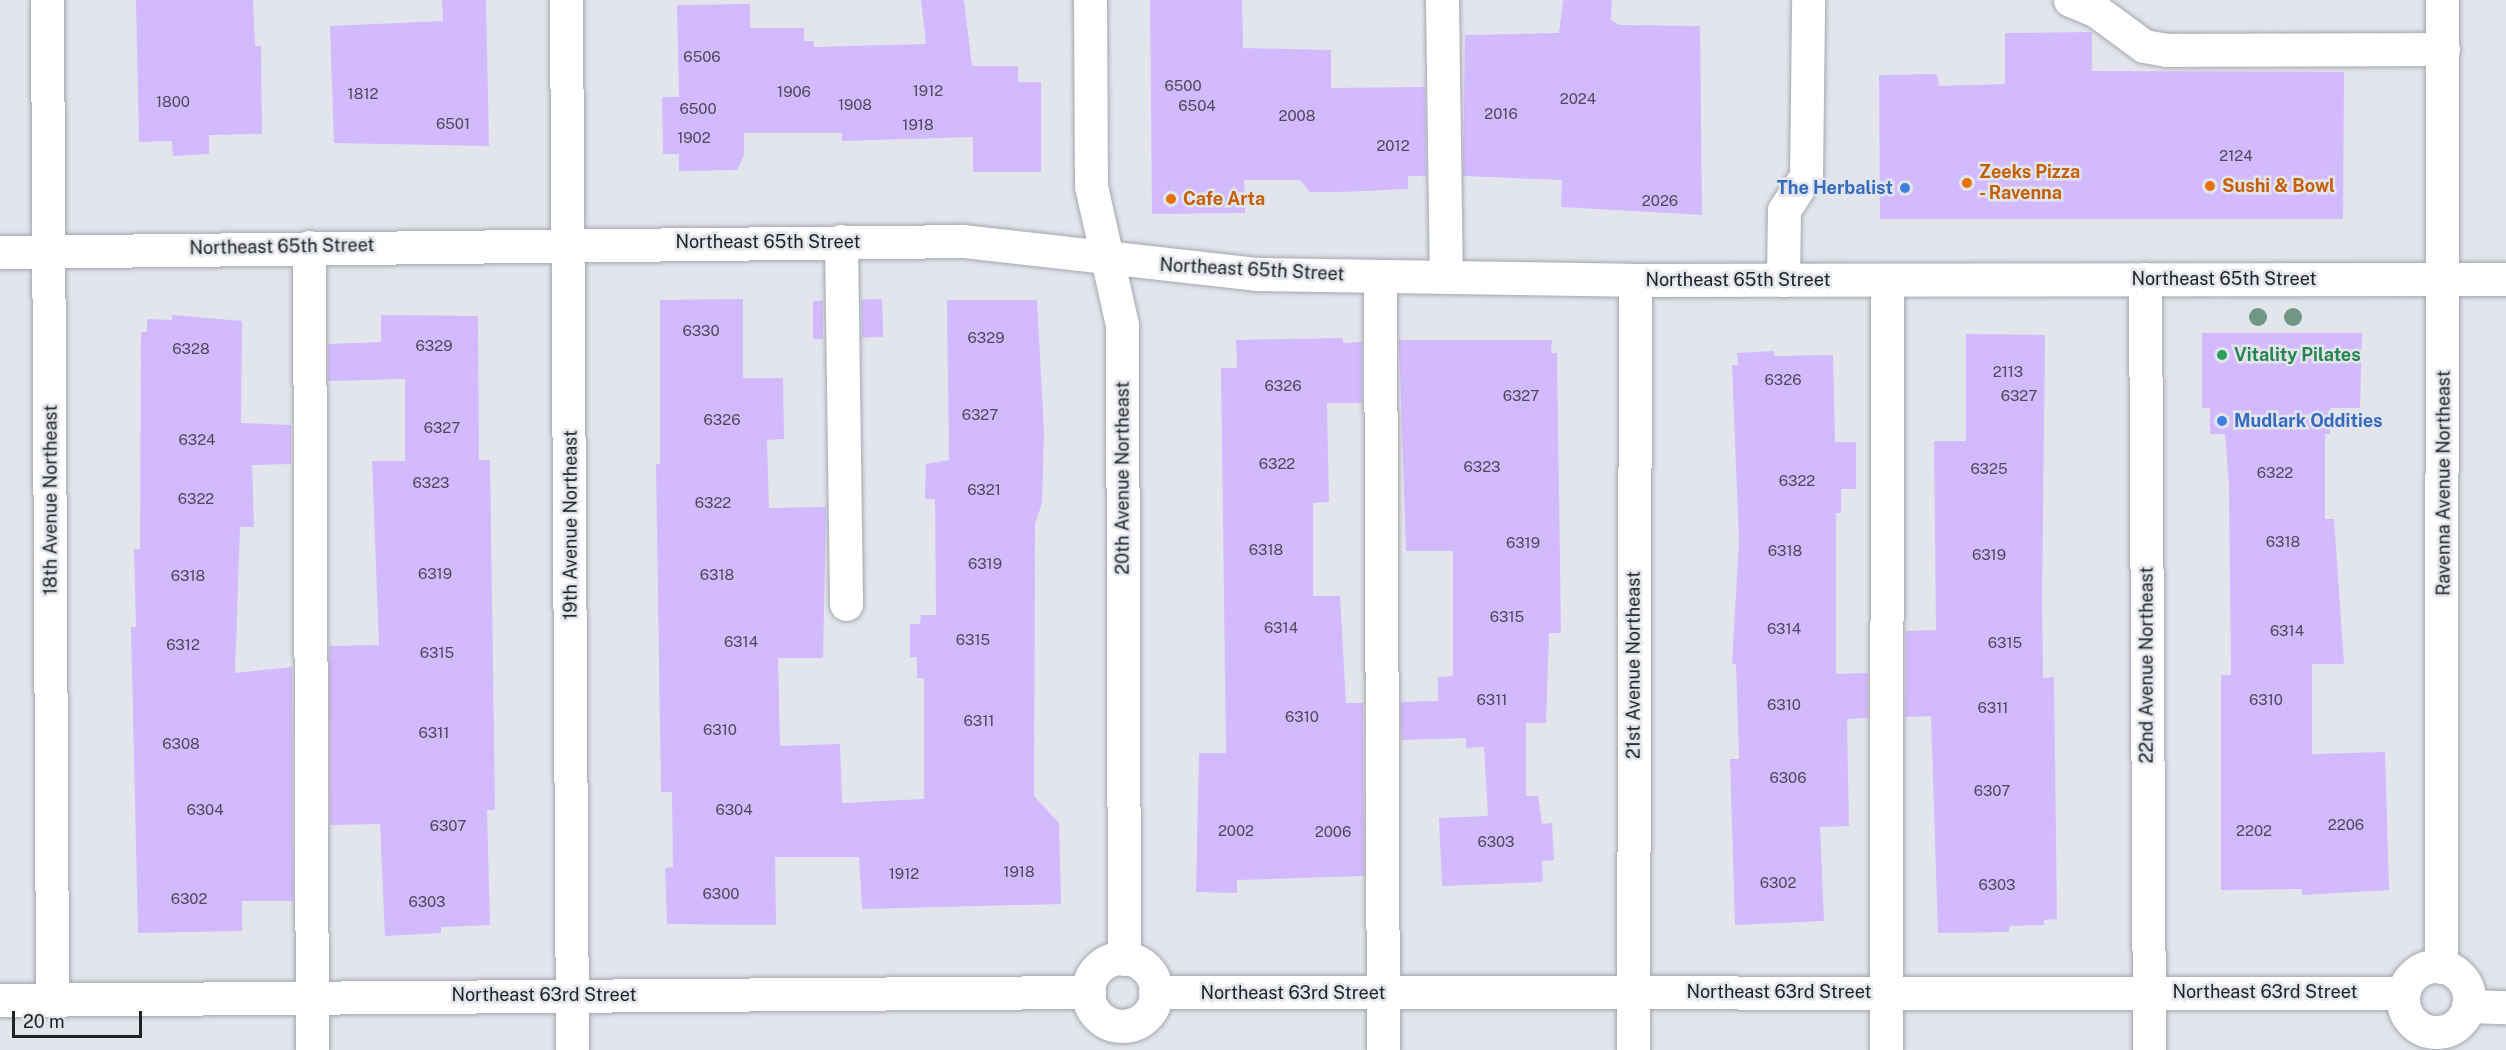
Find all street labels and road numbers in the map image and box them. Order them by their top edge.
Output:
street label: Northeast 65th Street [675,231,861,253]
street label: Northeast 65th Street [189,235,375,259]
street label: Northeast 65th Street [1159,254,1345,286]
street label: Northeast 65th Street [2131,268,2317,290]
street label: Northeast 65th Street [1645,269,1831,291]
street label: Ravenna Avenue Northeast [2433,370,2455,596]
street label: 20th Avenue Northeast [1112,381,1134,575]
street label: 18th Avenue Northeast [40,405,62,595]
street label: 19th Avenue Northeast [560,430,582,620]
street label: 22nd Avenue Northeast [2136,567,2158,763]
street label: 21st Avenue Northeast [1623,571,1645,759]
street label: Northeast 63rd Street [1686,981,1872,1003]
street label: Northeast 63rd Street [2172,981,2358,1003]
street label: Northeast 63rd Street [1200,982,1386,1004]
street label: Northeast 63rd Street [451,984,637,1006]

